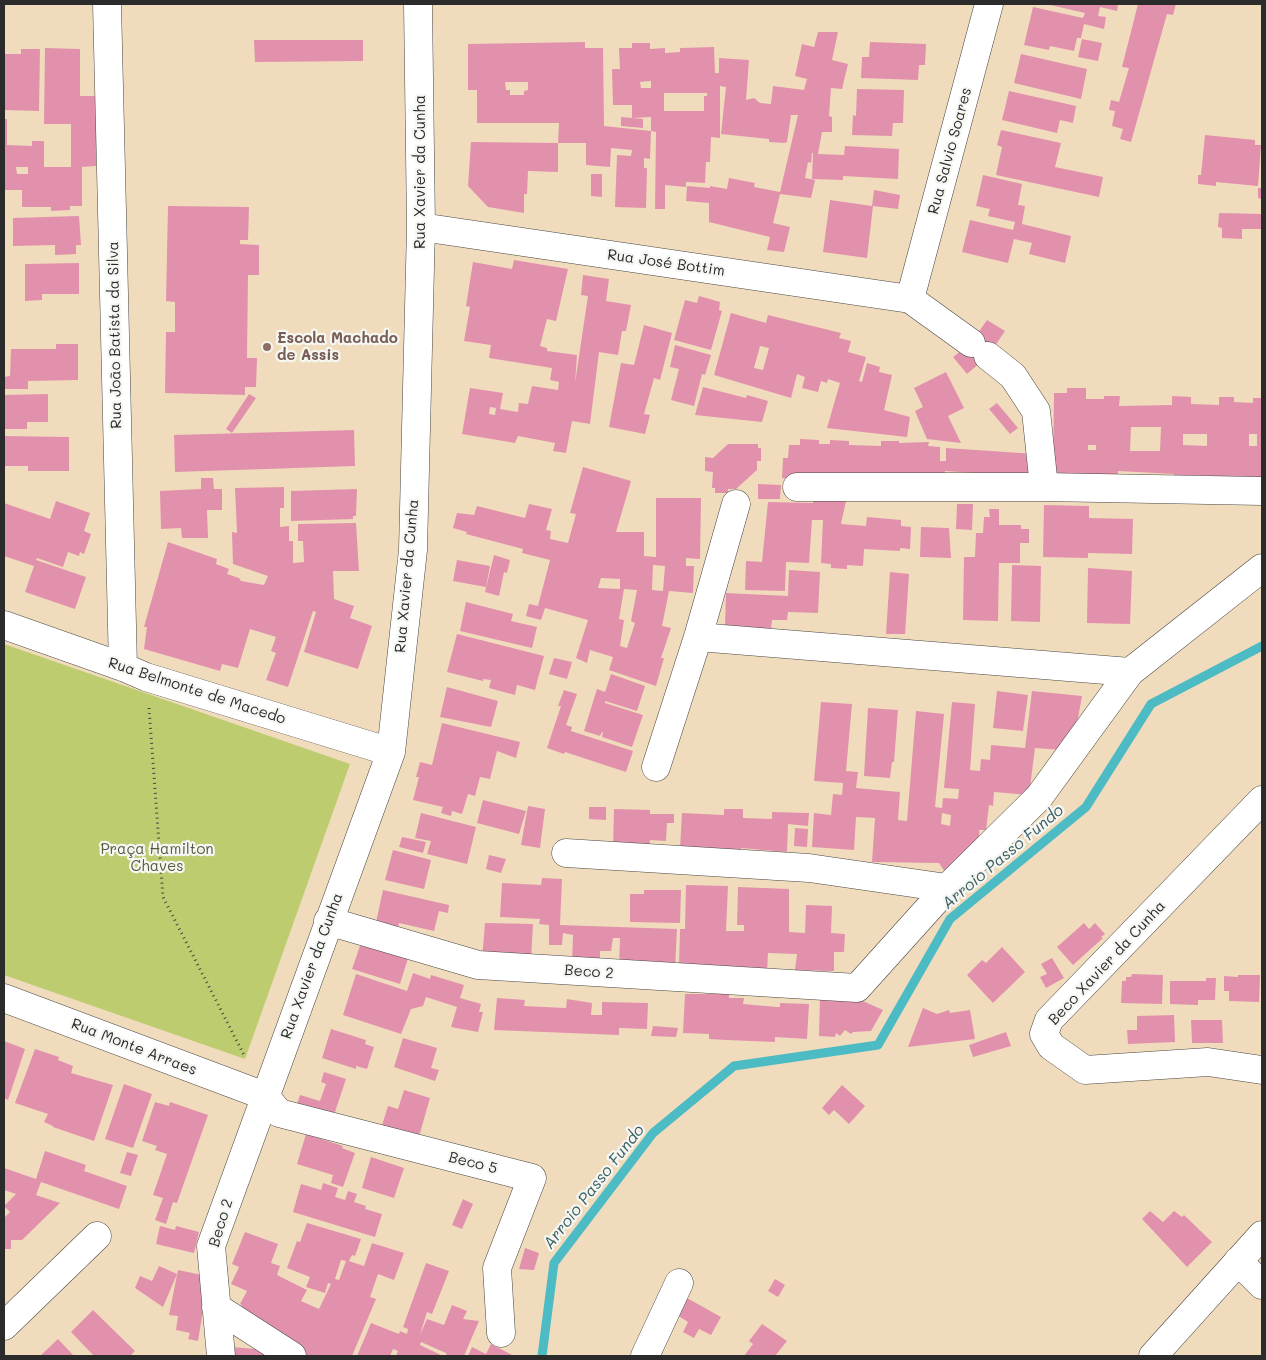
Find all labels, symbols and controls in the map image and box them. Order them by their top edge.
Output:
street label: Rua Salvio Soares [924,86,976,216]
street label: Rua Xavier da Cunha [411,95,429,249]
street label: Rua João Batista da Silva [104,241,126,429]
street label: Rua José Bottim [606,246,726,280]
place label: Escola Machado de Assis [277,329,398,364]
marker: Escola Machado de Assis [261,341,273,353]
street label: Rua Xavier da Cunha [391,498,423,654]
street label: Rua Belmonte de Macedo [106,654,288,728]
water label: Arroio Passo Fundo [939,801,1067,913]
park label: Praça Hamilton Chaves [100,840,214,875]
street label: Rua Xavier da Cunha [277,891,347,1041]
street label: Beco Xavier da Cunha [1045,897,1169,1029]
street label: Beco 2 [564,961,614,983]
street label: Rua Monte Arraes [69,1015,199,1079]
water label: Arroio Passo Fundo [540,1121,648,1253]
street label: Beco 5 [447,1148,499,1178]
street label: Beco 2 [205,1197,237,1249]

